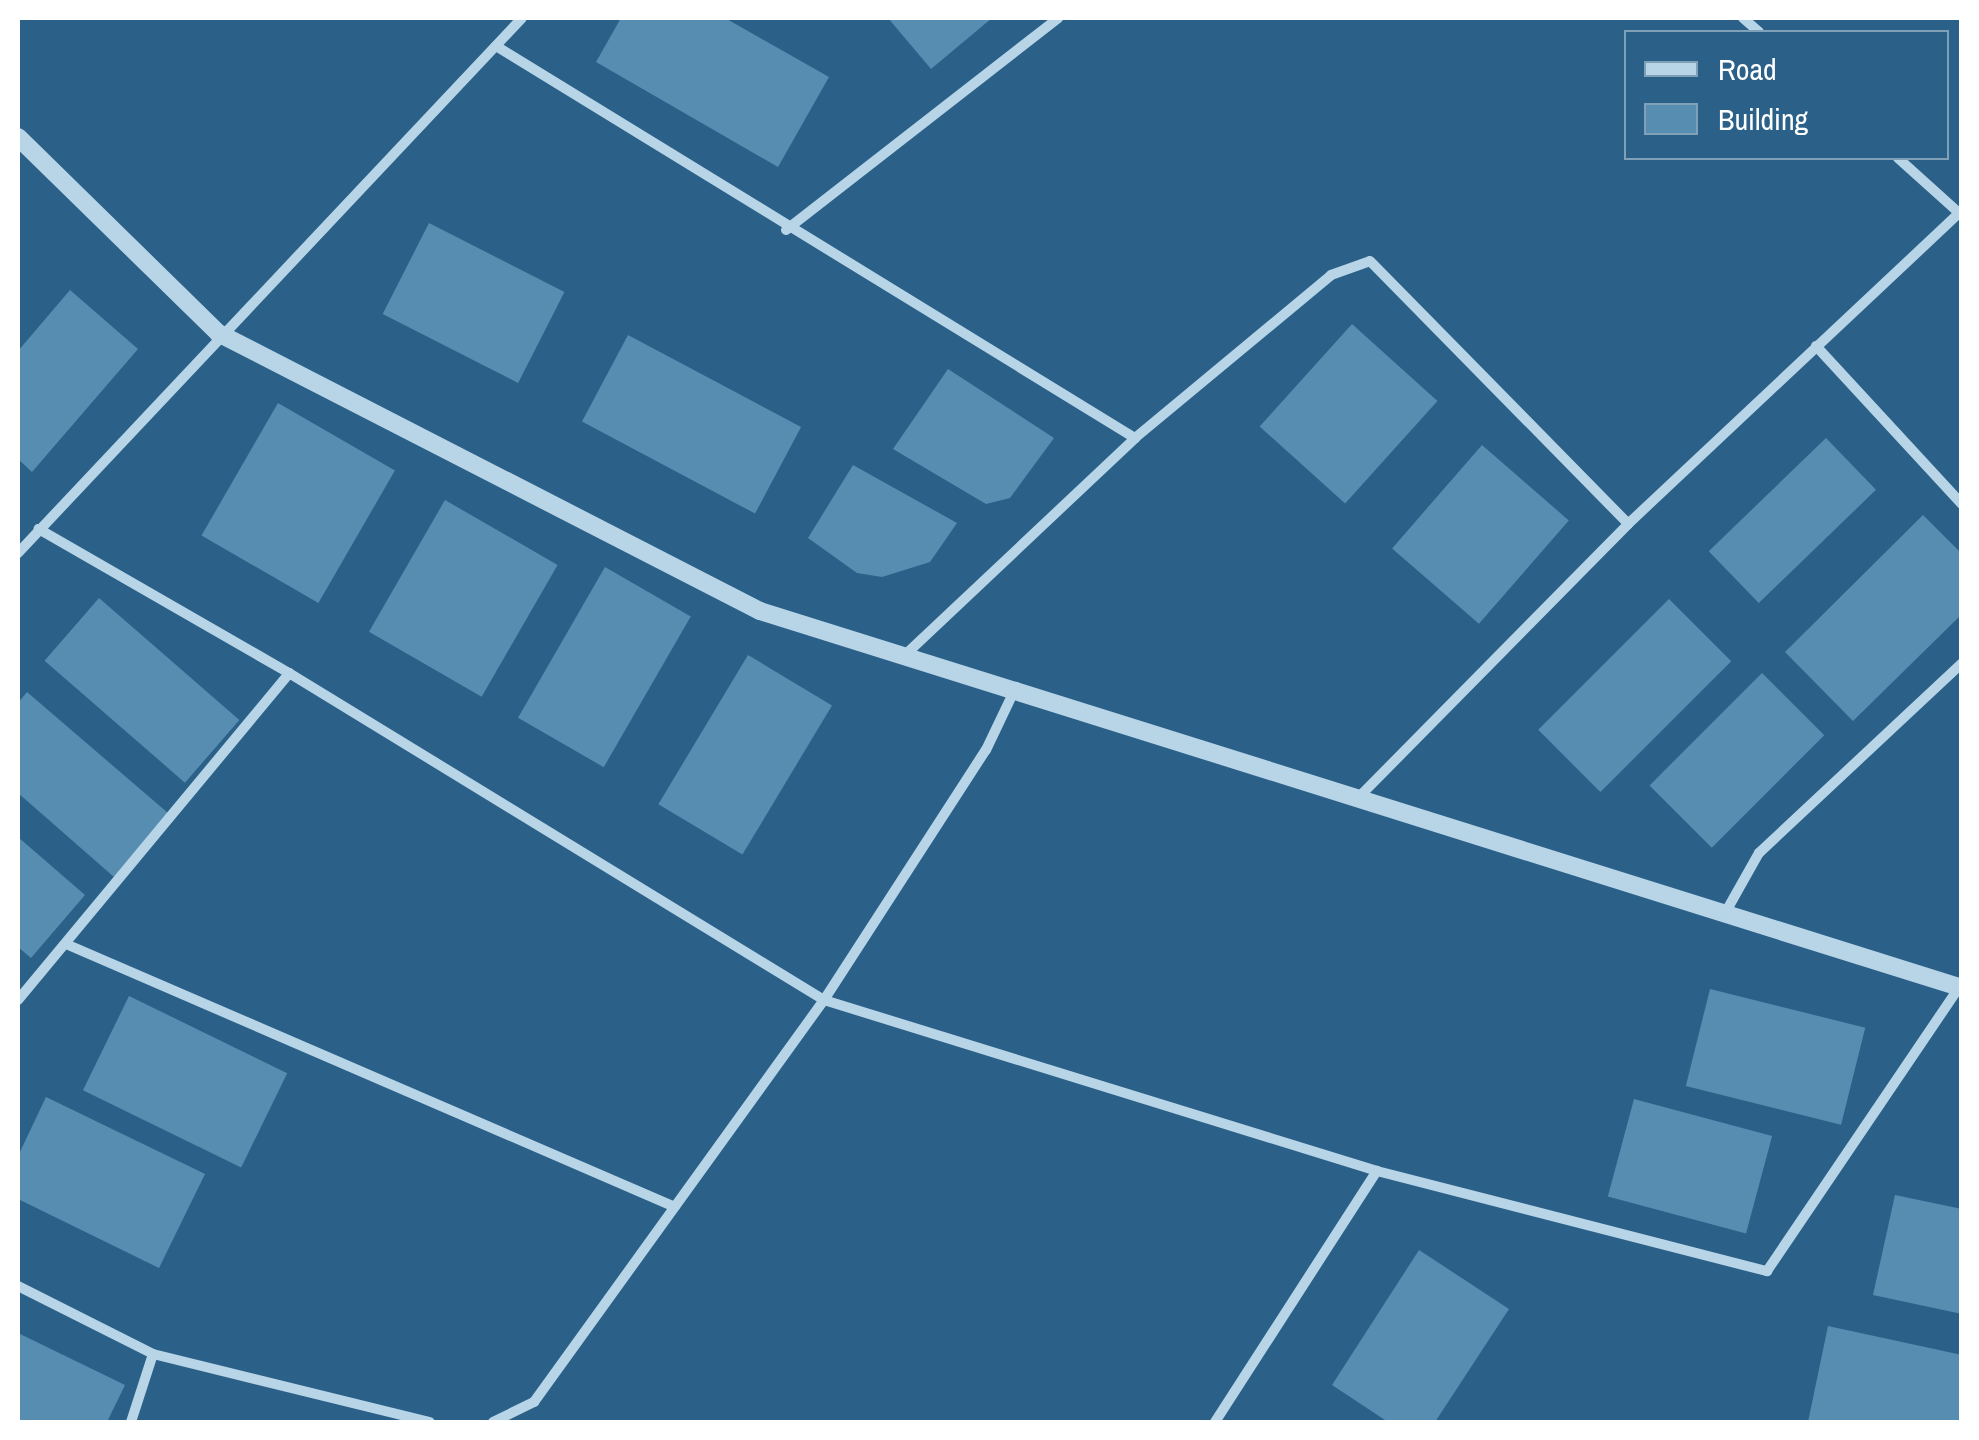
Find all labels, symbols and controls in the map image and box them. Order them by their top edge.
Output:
legend [1624,30,1949,160]
text: Road [1718,49,1777,89]
text: Building [1718,99,1808,139]

